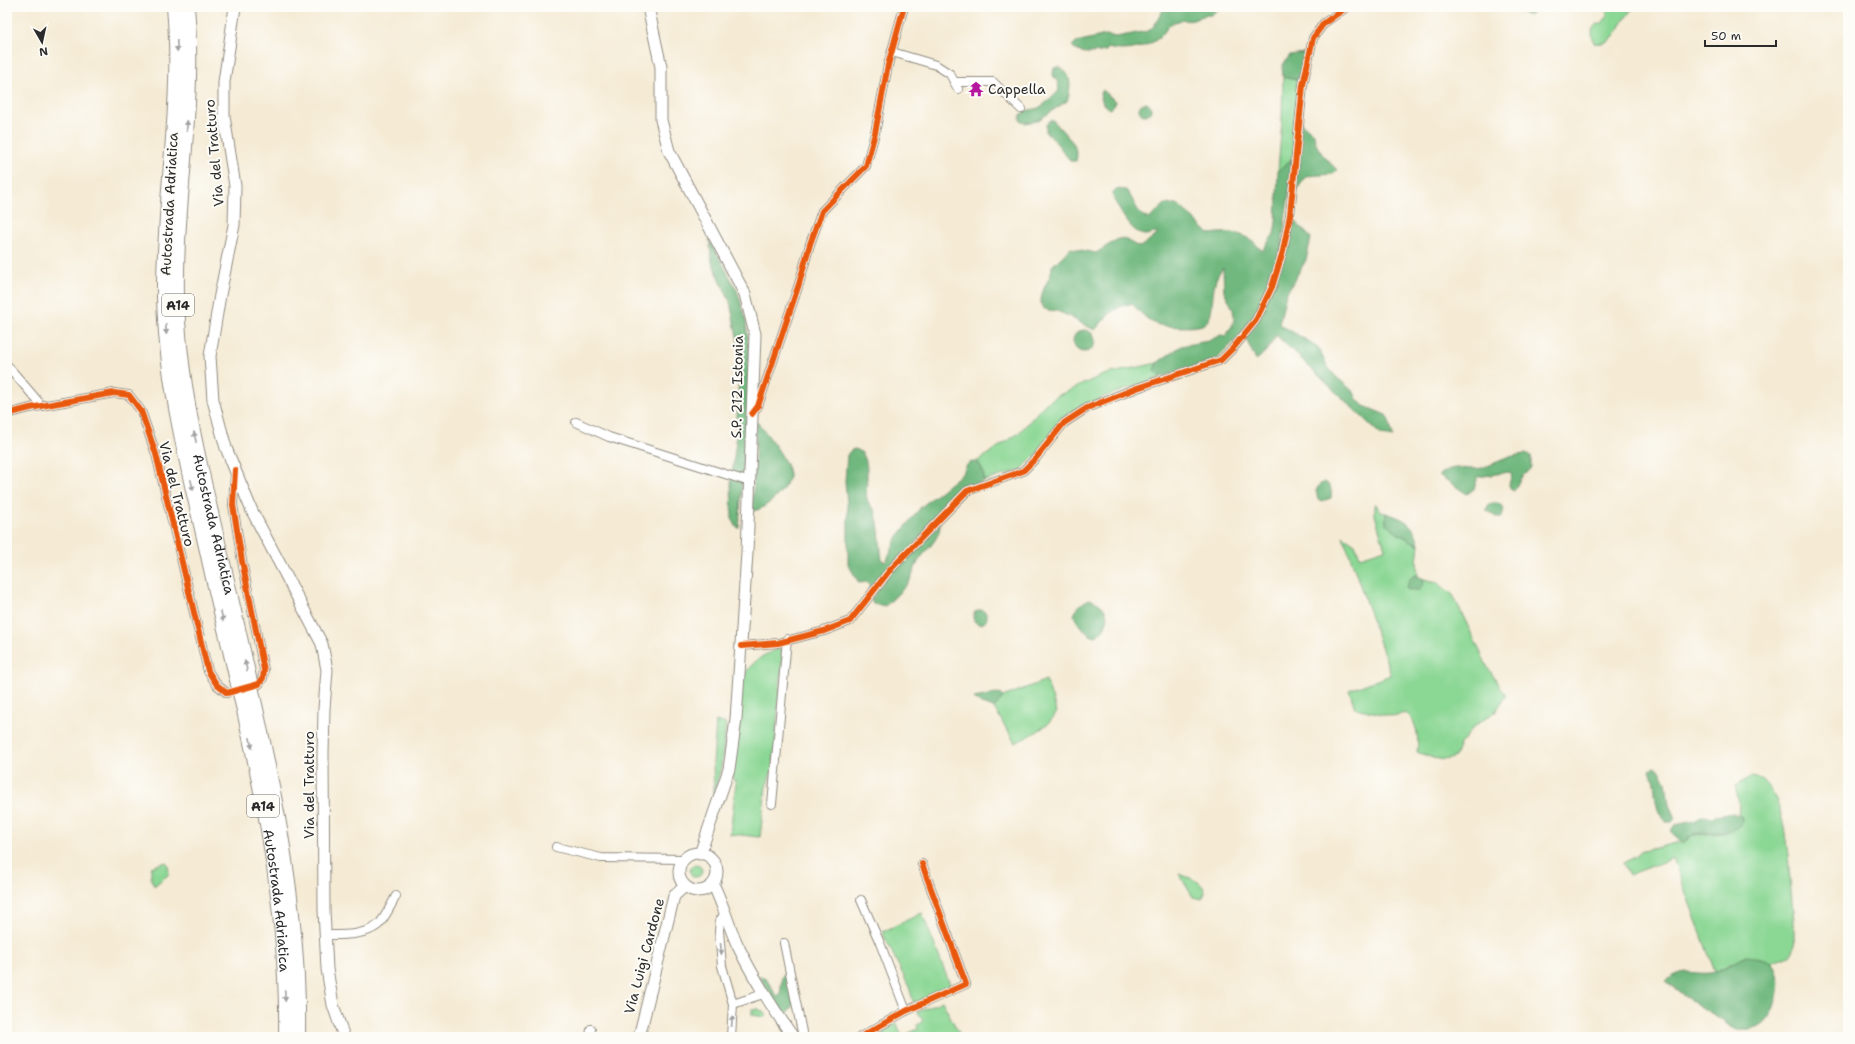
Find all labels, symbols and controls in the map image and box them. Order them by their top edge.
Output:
north arrow [22,22,62,62]
scale bar [1705,22,1776,48]
text: 50 m [1711,28,1741,44]
one-way arrow [173,40,180,52]
text: N [38,43,49,60]
temple icon: Cappella [967,80,985,98]
place label: Cappella [988,80,1046,98]
street label: Via del Tratturo [200,98,228,208]
one-way arrow [183,120,190,132]
street label: Autostrada Adriatica [156,131,182,276]
road number: A14 [162,294,194,316]
one-way arrow [163,323,170,335]
street label: S.P. 212 Istonia [727,335,747,439]
one-way arrow [191,431,197,443]
street label: Via del Tratturo [155,439,199,549]
street label: Autostrada Adriatica [189,452,239,596]
one-way arrow [190,479,196,491]
one-way arrow [219,610,225,622]
one-way arrow [243,660,249,673]
street label: Via del Tratturo [300,731,318,839]
one-way arrow [248,737,254,749]
road number: A14 [247,795,279,817]
street label: Autostrada Adriatica [259,828,294,973]
street label: Via Luigi Cardone [620,896,668,1016]
one-way arrow [717,943,724,955]
one-way arrow [282,990,288,1003]
one-way arrow [729,1015,736,1027]

